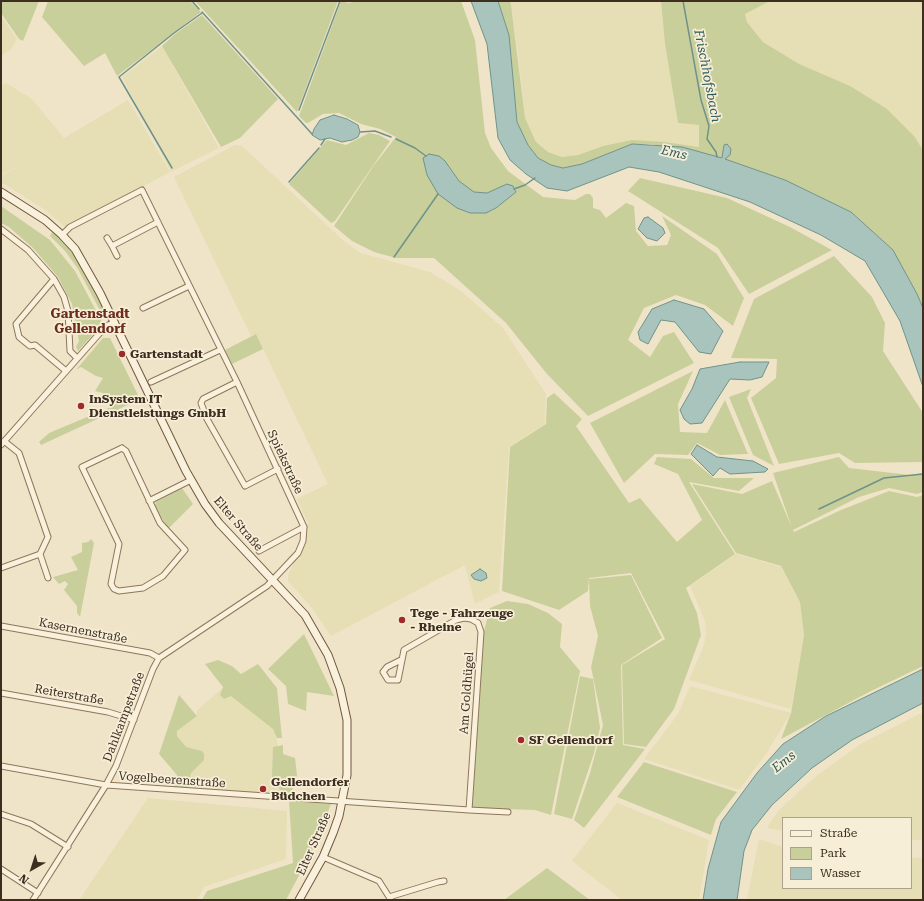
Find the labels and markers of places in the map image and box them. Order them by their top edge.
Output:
place label: Gartenstadt [130,347,203,361]
marker: Gartenstadt [117,349,127,359]
place label: InSystem IT Dienstleistungs GmbH [89,392,226,420]
marker: InSystem IT Dienstleistungs GmbH [76,401,86,411]
place label: Tege - Fahrzeuge - Rheine [410,606,513,634]
marker: Tege - Fahrzeuge - Rheine [397,615,407,625]
place label: SF Gellendorf [529,733,613,747]
marker: SF Gellendorf [516,735,526,745]
place label: Gellendorfer Büdchen [271,775,349,803]
marker: Gellendorfer Büdchen [258,784,268,794]

